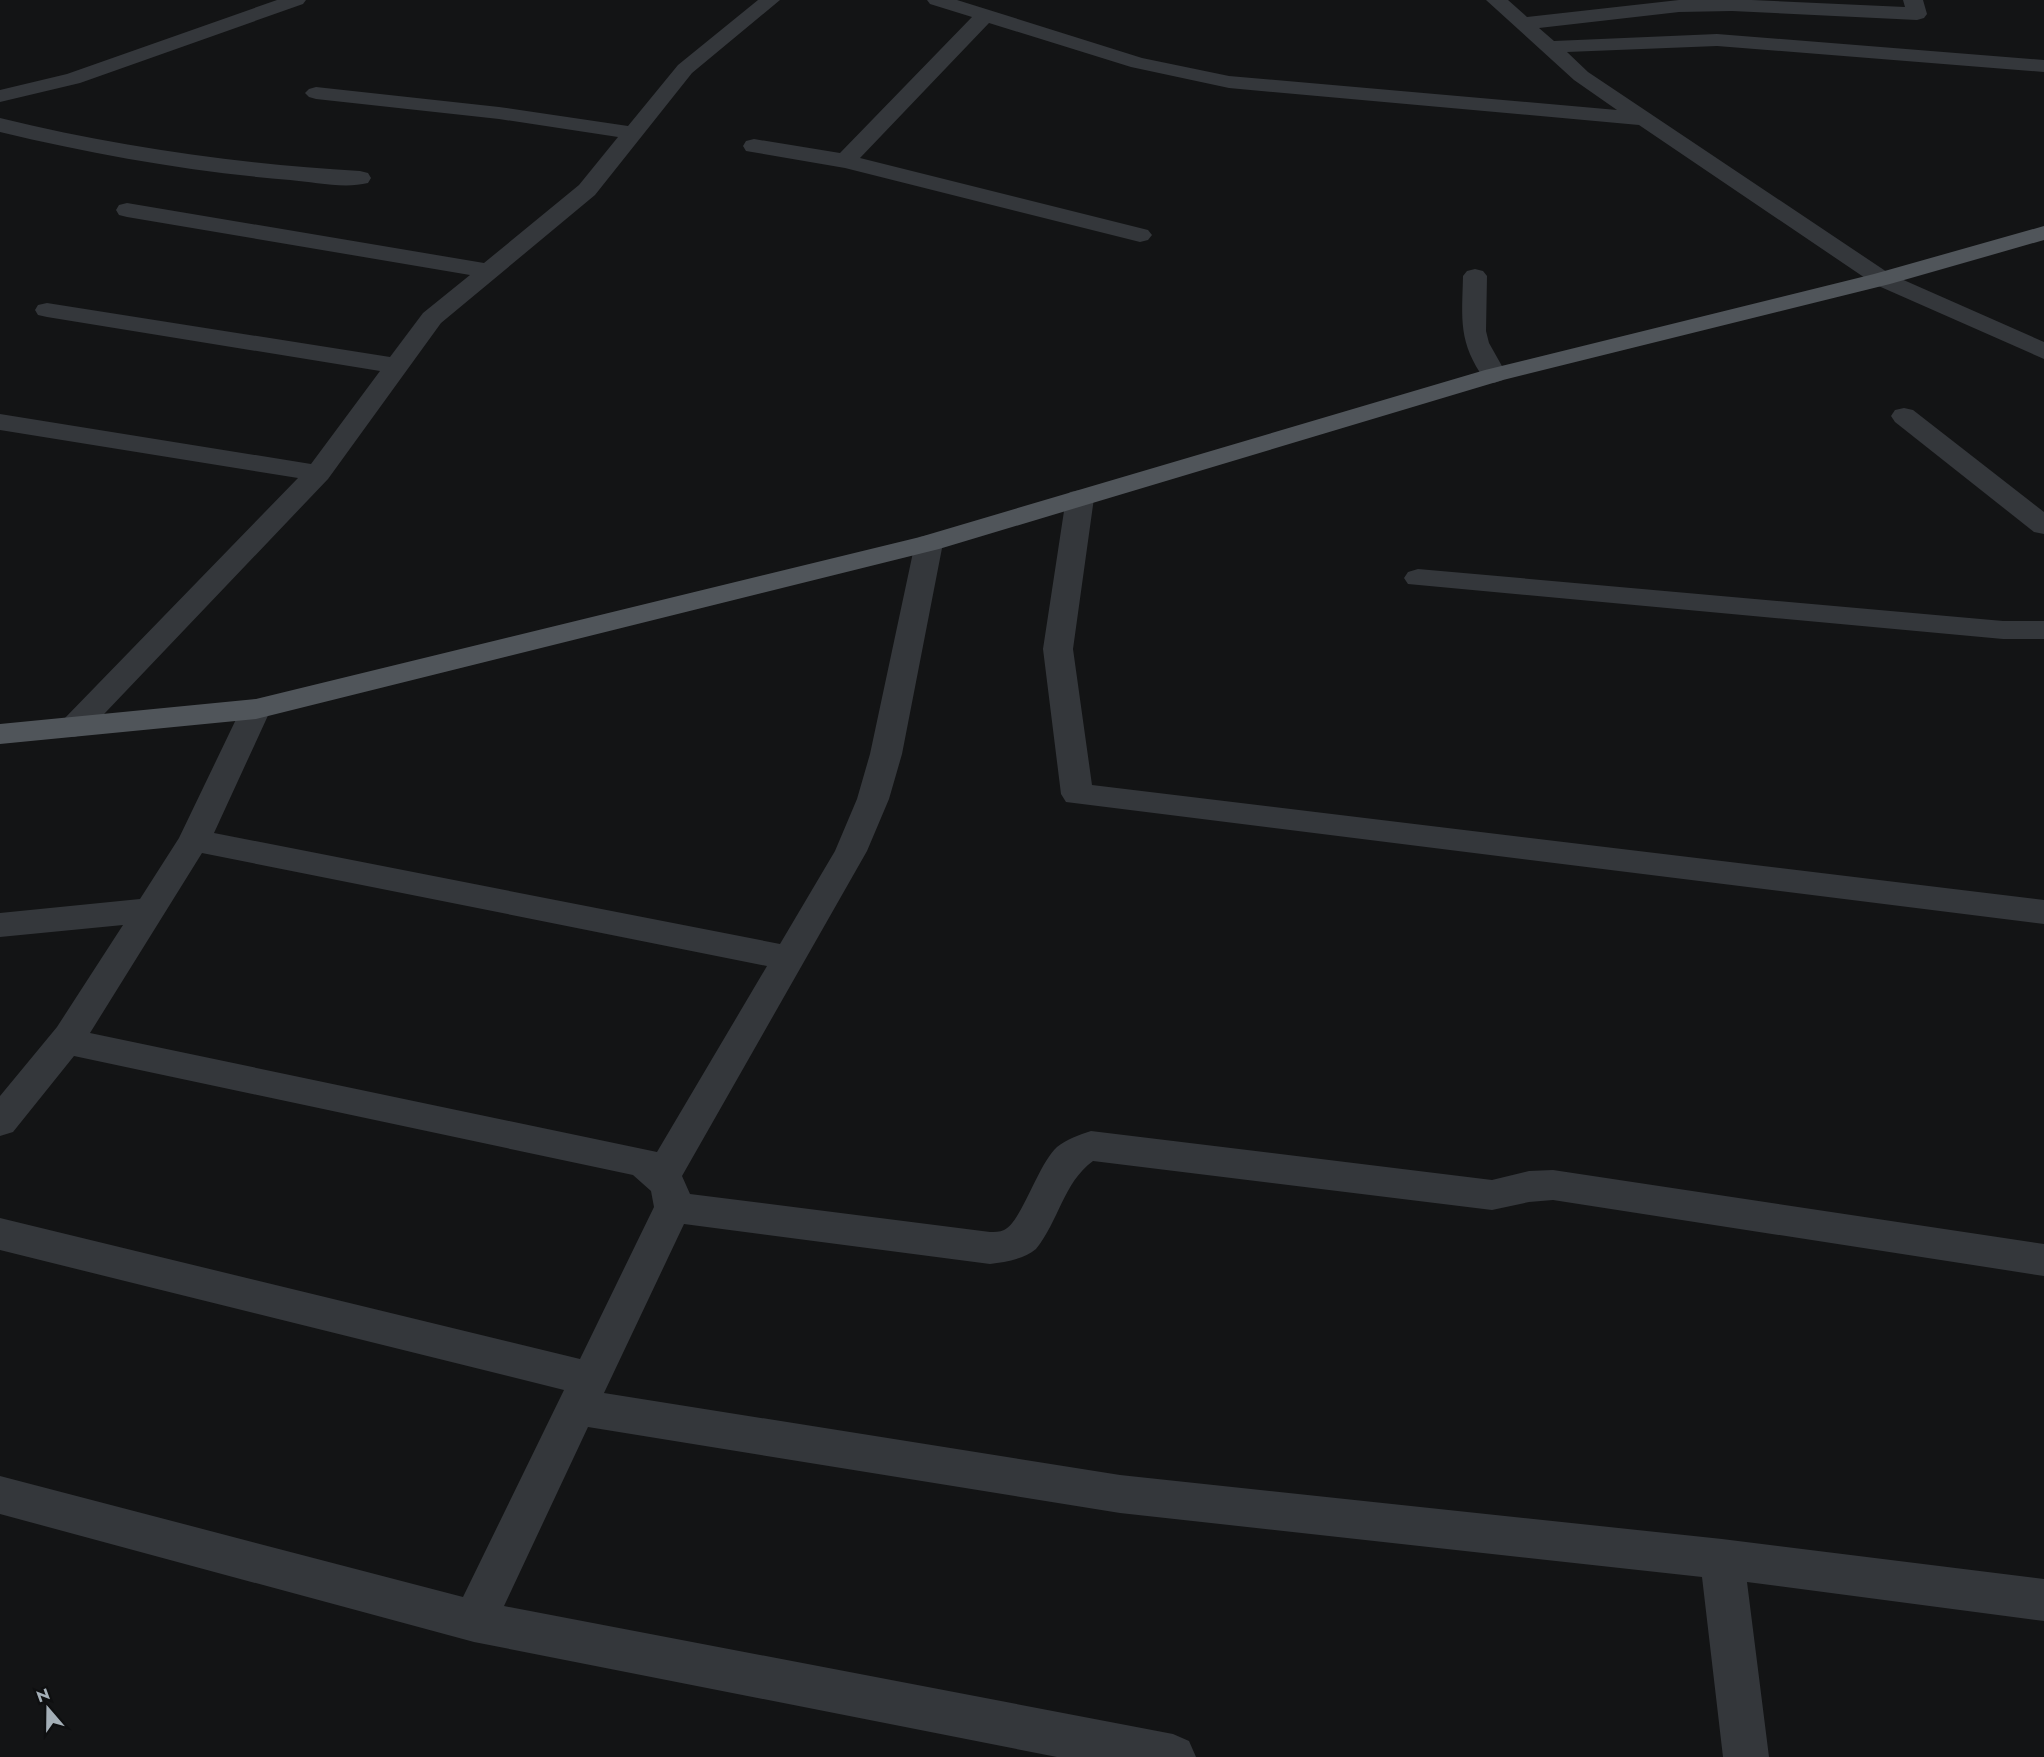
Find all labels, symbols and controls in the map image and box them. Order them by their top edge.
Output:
north arrow [18,1679,78,1739]
text: N [33,1682,53,1708]

